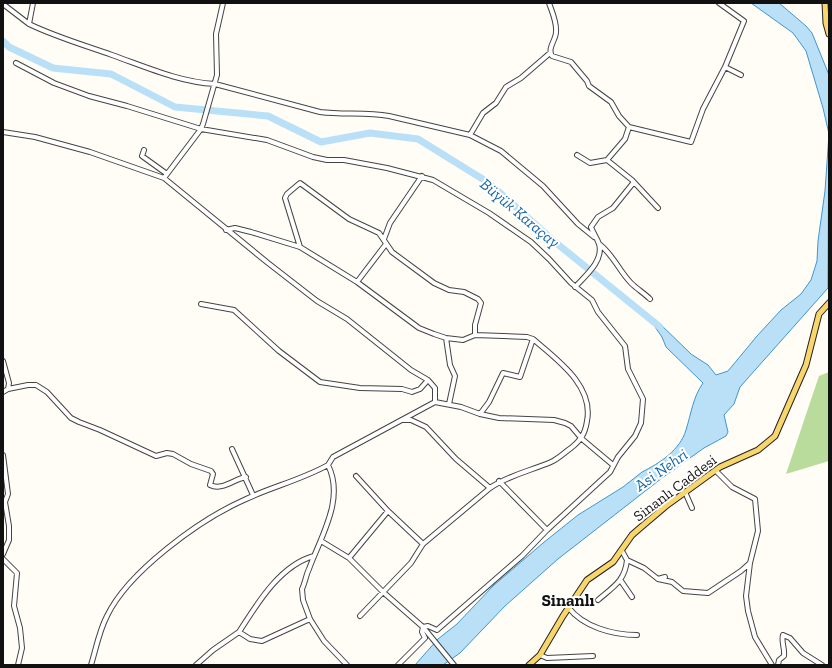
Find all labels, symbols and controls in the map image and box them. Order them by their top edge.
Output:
water label: Büyük Karaçay [476,174,564,252]
water label: Asi Nehri [630,445,691,496]
street label: Sinanlı Caddesi [630,451,720,525]
district label: Sinanlı [541,590,595,610]

